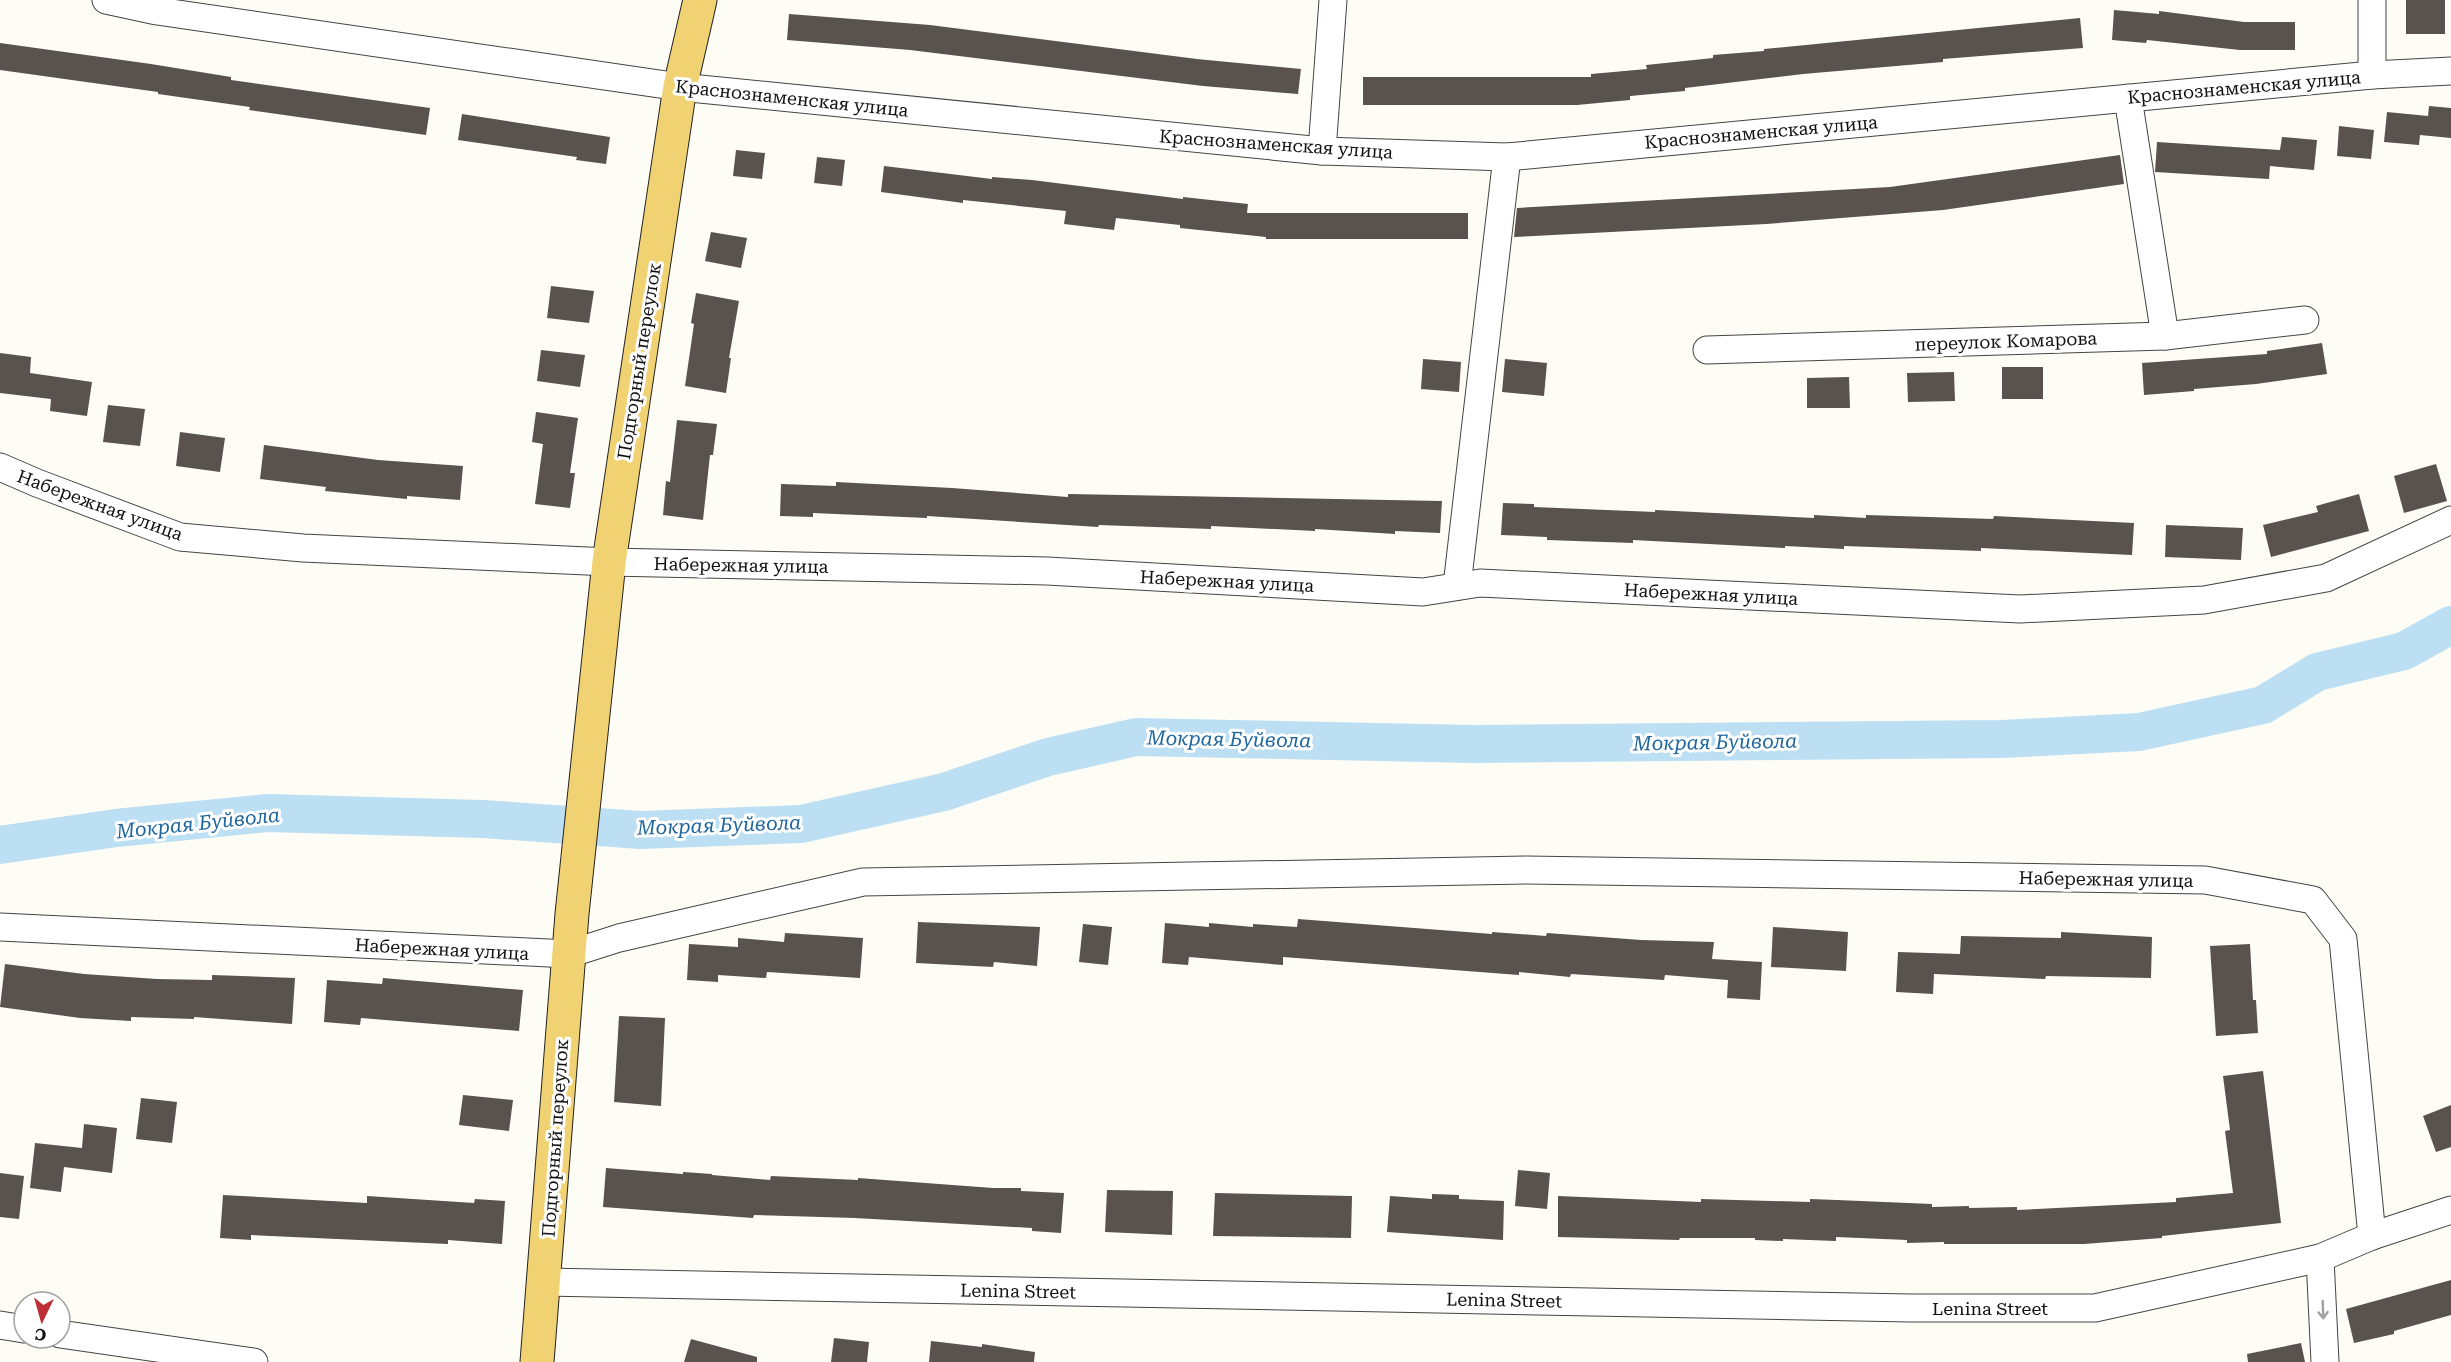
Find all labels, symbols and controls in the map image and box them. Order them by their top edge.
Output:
street label: Краснознаменская улица [2126,66,2362,108]
street label: Краснознаменская улица [674,75,910,121]
street label: Краснознаменская улица [1643,111,1879,153]
street label: Краснознаменская улица [1158,125,1394,163]
street label: Подгорный переулок [613,261,665,461]
street label: переулок Комарова [1915,327,2098,355]
street label: Набережная улица [14,465,186,545]
street label: Набережная улица [654,553,829,577]
street label: Набережная улица [1139,566,1315,596]
street label: Набережная улица [1623,579,1799,609]
water label: Мокрая Буйвола [1146,726,1311,752]
water label: Мокрая Буйвола [1632,729,1797,755]
water label: Мокрая Буйвола [114,802,281,844]
water label: Мокрая Буйвола [635,810,802,840]
street label: Набережная улица [2019,867,2194,891]
street label: Набережная улица [354,934,530,964]
street label: Подгорный переулок [538,1038,572,1238]
street label: Lenina Street [960,1279,1076,1303]
street label: Lenina Street [1446,1288,1562,1312]
north arrow [12,1290,72,1350]
street label: Lenina Street [1932,1298,2048,1319]
one-way arrow [2317,1300,2328,1320]
text: С [34,1324,47,1344]

